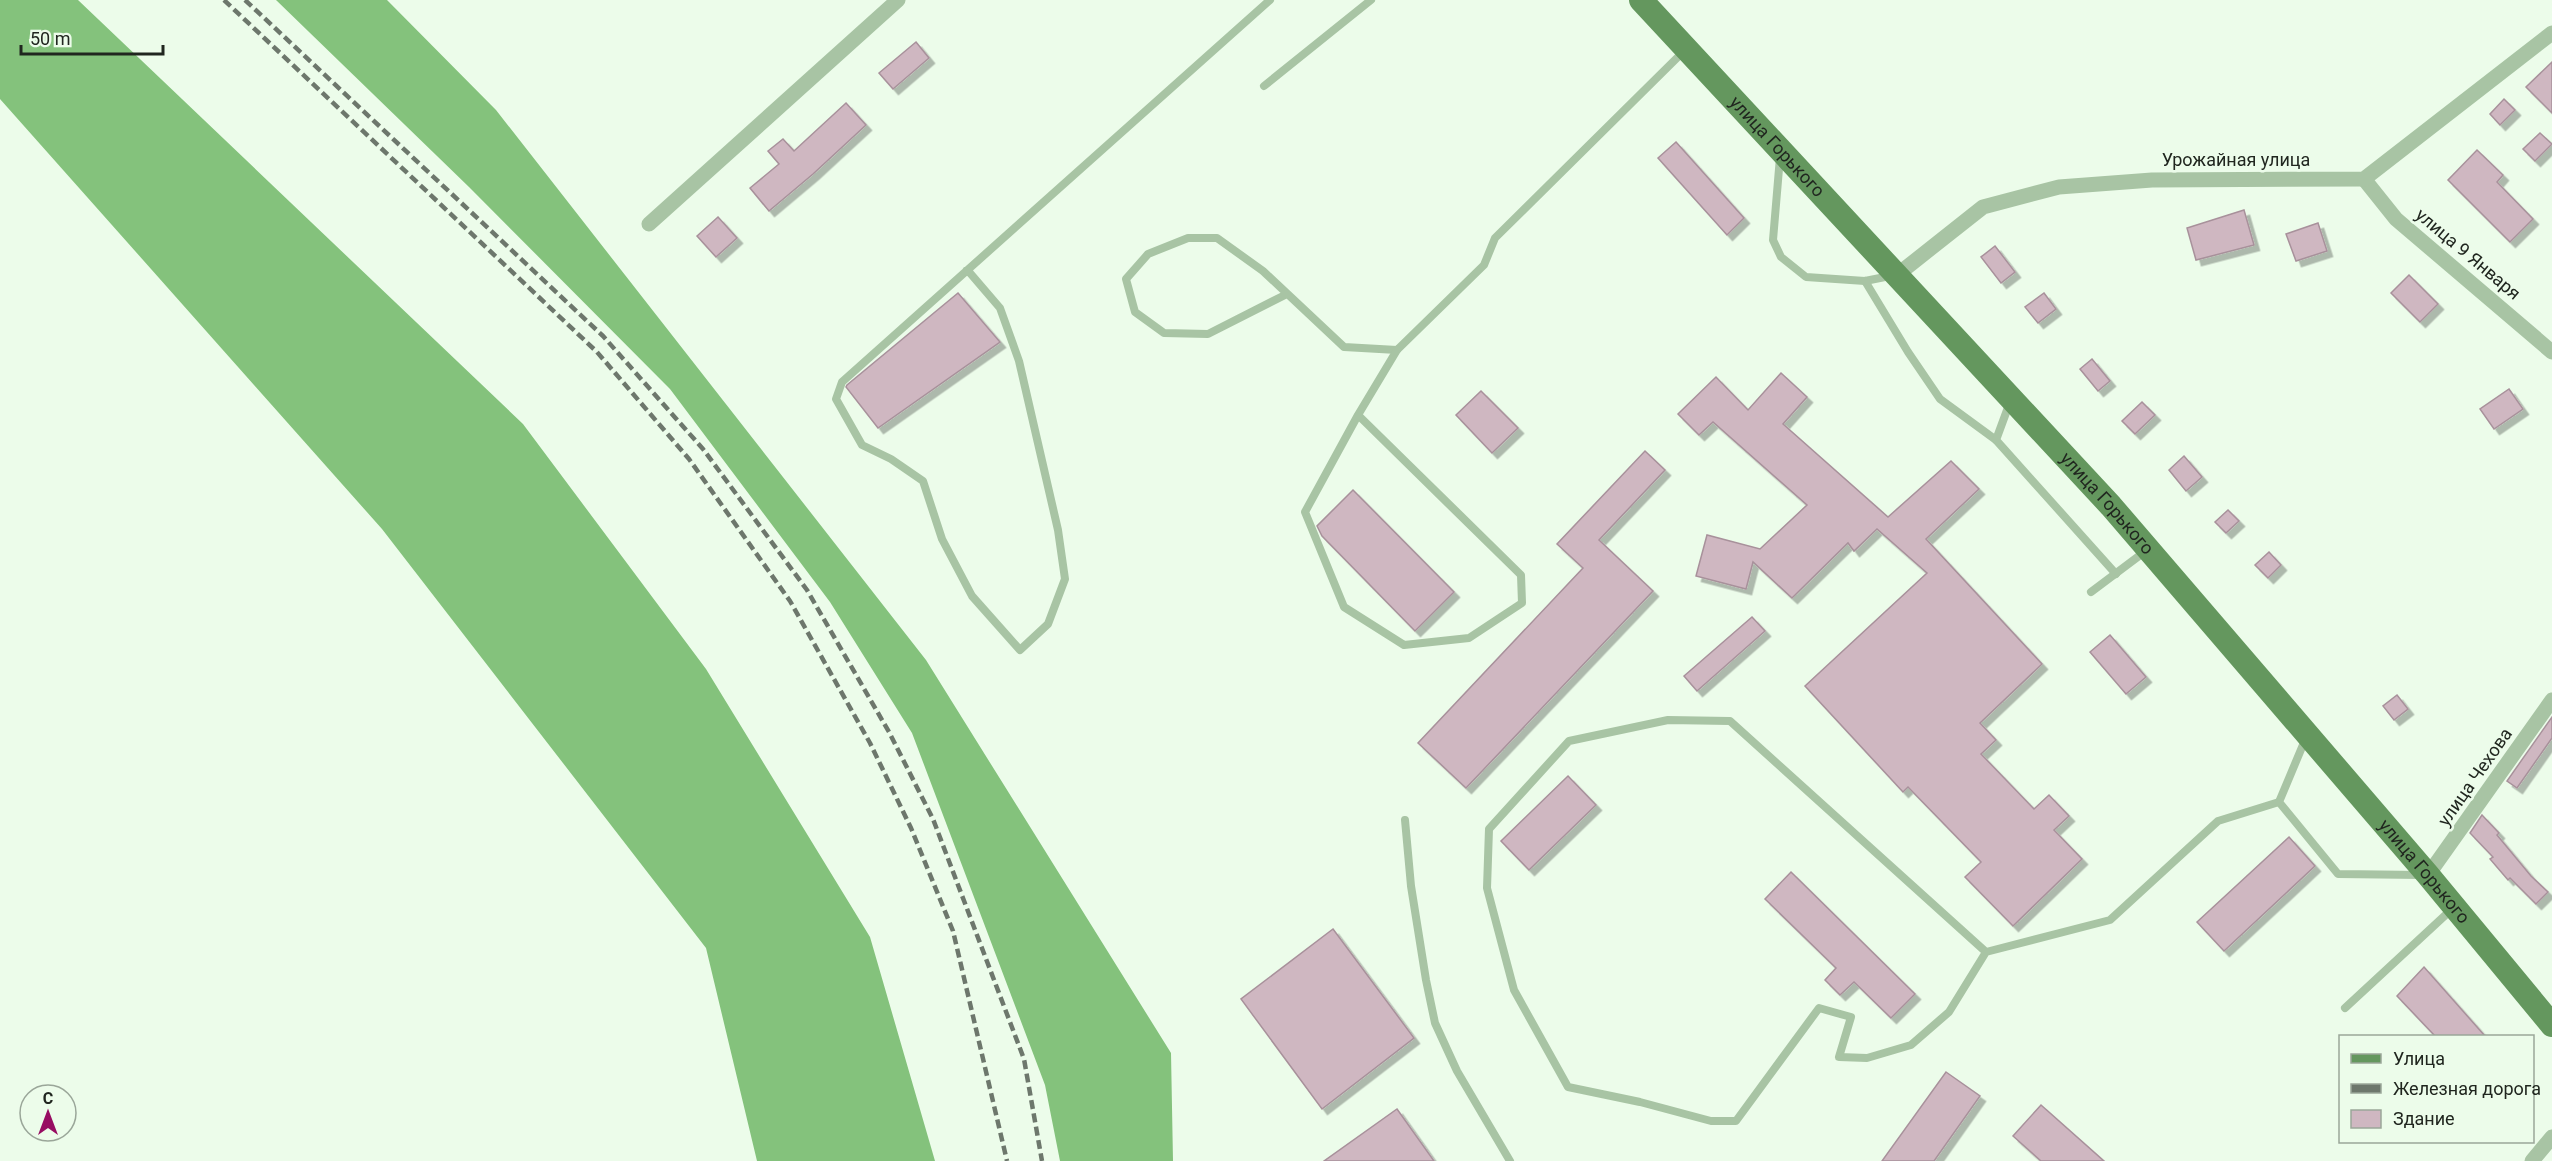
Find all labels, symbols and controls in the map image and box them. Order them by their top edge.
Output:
scale bar [21,18,164,56]
text: 50 m [30,28,70,49]
street label: улица Горького [1726,91,1829,201]
street label: Урожайная улица [2162,149,2310,170]
street label: улица 9 Января [2412,204,2525,304]
street label: улица Горького [2056,448,2159,558]
street label: улица Чехова [2433,724,2516,830]
street label: улица Горького [2375,815,2475,928]
legend [2339,1035,2534,1143]
text: Улица [2393,1048,2445,1069]
text: Железная дорога [2393,1078,2541,1099]
north arrow [18,1083,78,1143]
text: С [43,1089,53,1108]
text: Здание [2393,1108,2455,1129]

